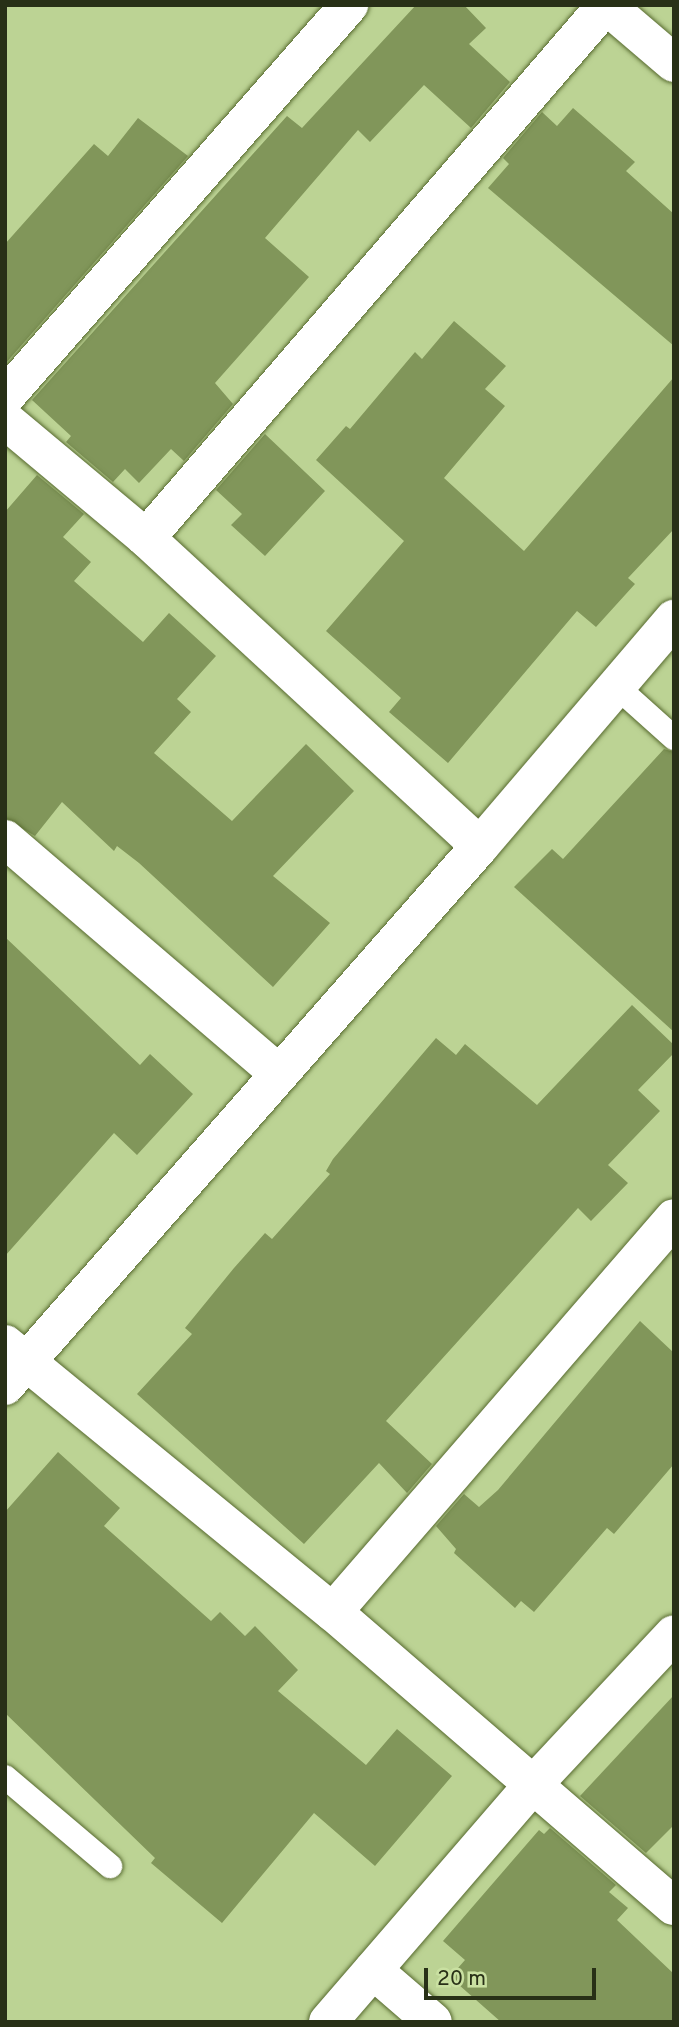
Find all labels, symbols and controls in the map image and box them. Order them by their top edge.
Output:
scale bar [427,1954,598,1998]
text: 20 m [437,1966,486,1993]

